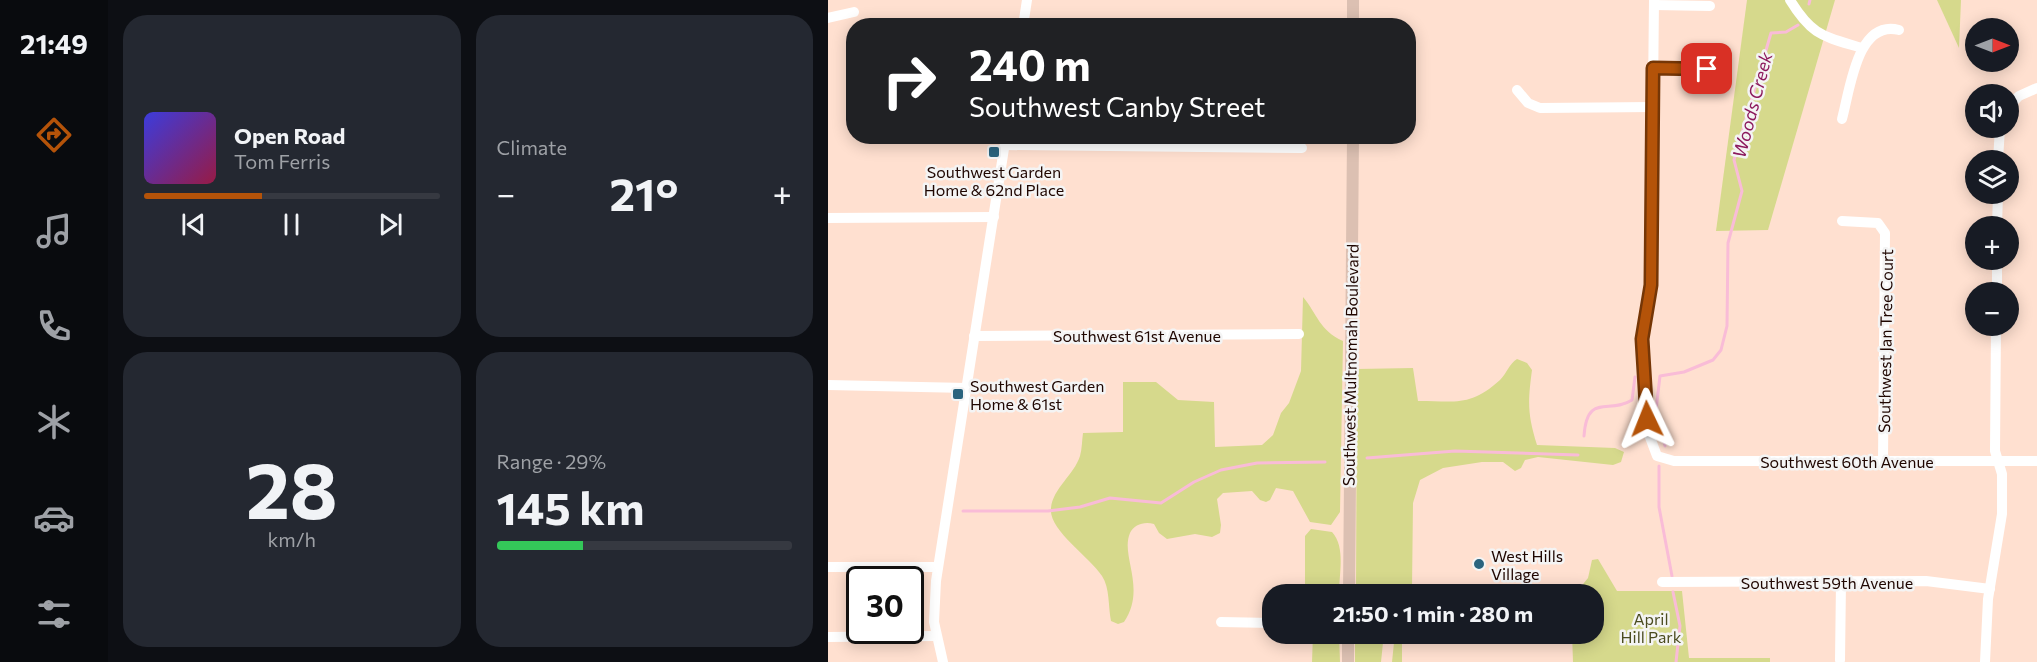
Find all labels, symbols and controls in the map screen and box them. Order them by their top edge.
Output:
north arrow [1965,18,2019,72]
map controls [1965,18,2019,336]
text: 21:49 [20,27,88,60]
text: 240 m [969,38,1091,90]
icon: right [870,42,948,120]
pin [1681,43,1732,94]
water label: Woods Creek [1727,48,1777,160]
icon: arrive [1690,52,1723,85]
button: sound [1965,84,2019,138]
text: Southwest Canby Street [969,90,1265,123]
icon: directions [33,114,75,156]
text: Open Road [234,122,345,149]
text: Climate [497,135,567,159]
marker: Southwest Garden Home & 62nd Place [987,145,1001,159]
text: Tom Ferris [234,149,330,173]
button: layers [1965,150,2019,204]
place label: Southwest Garden Home & 62nd Place [924,162,1064,199]
text: 21° [609,165,678,220]
text: − [497,172,515,213]
text: + [773,172,792,213]
icon: previous [177,208,210,241]
icon: pause [275,208,308,241]
icon: next [374,208,407,241]
icon: music [33,210,75,252]
button: + [1965,216,2019,270]
street label: Southwest Multnomah Boulevard [1338,244,1362,486]
street label: Southwest Jan Tree Court [1874,248,1896,433]
button: − [1965,282,2019,336]
icon: phone [33,305,75,347]
street label: Southwest 61st Avenue [1053,326,1221,345]
place label: Southwest Garden Home & 61st [970,376,1104,413]
marker: Southwest Garden Home & 61st [951,387,965,401]
position arrow [1615,387,1679,451]
icon: climate [33,401,75,443]
text: 28 [246,440,338,535]
text: Range · 29% [497,449,606,473]
street label: Southwest 60th Avenue [1760,452,1934,471]
text: 145 km [497,479,644,534]
icon: car [33,497,75,539]
text: km/h [267,527,316,551]
place label: West Hills Village [1491,546,1563,583]
marker: West Hills Village [1472,557,1486,571]
speed limit sign: 30 [846,566,924,644]
street label: Southwest 59th Avenue [1741,573,1913,592]
icon: filters [33,593,75,635]
text: 21:50 · 1 min · 280 m [1333,600,1533,627]
park label: April Hill Park [1621,609,1682,646]

